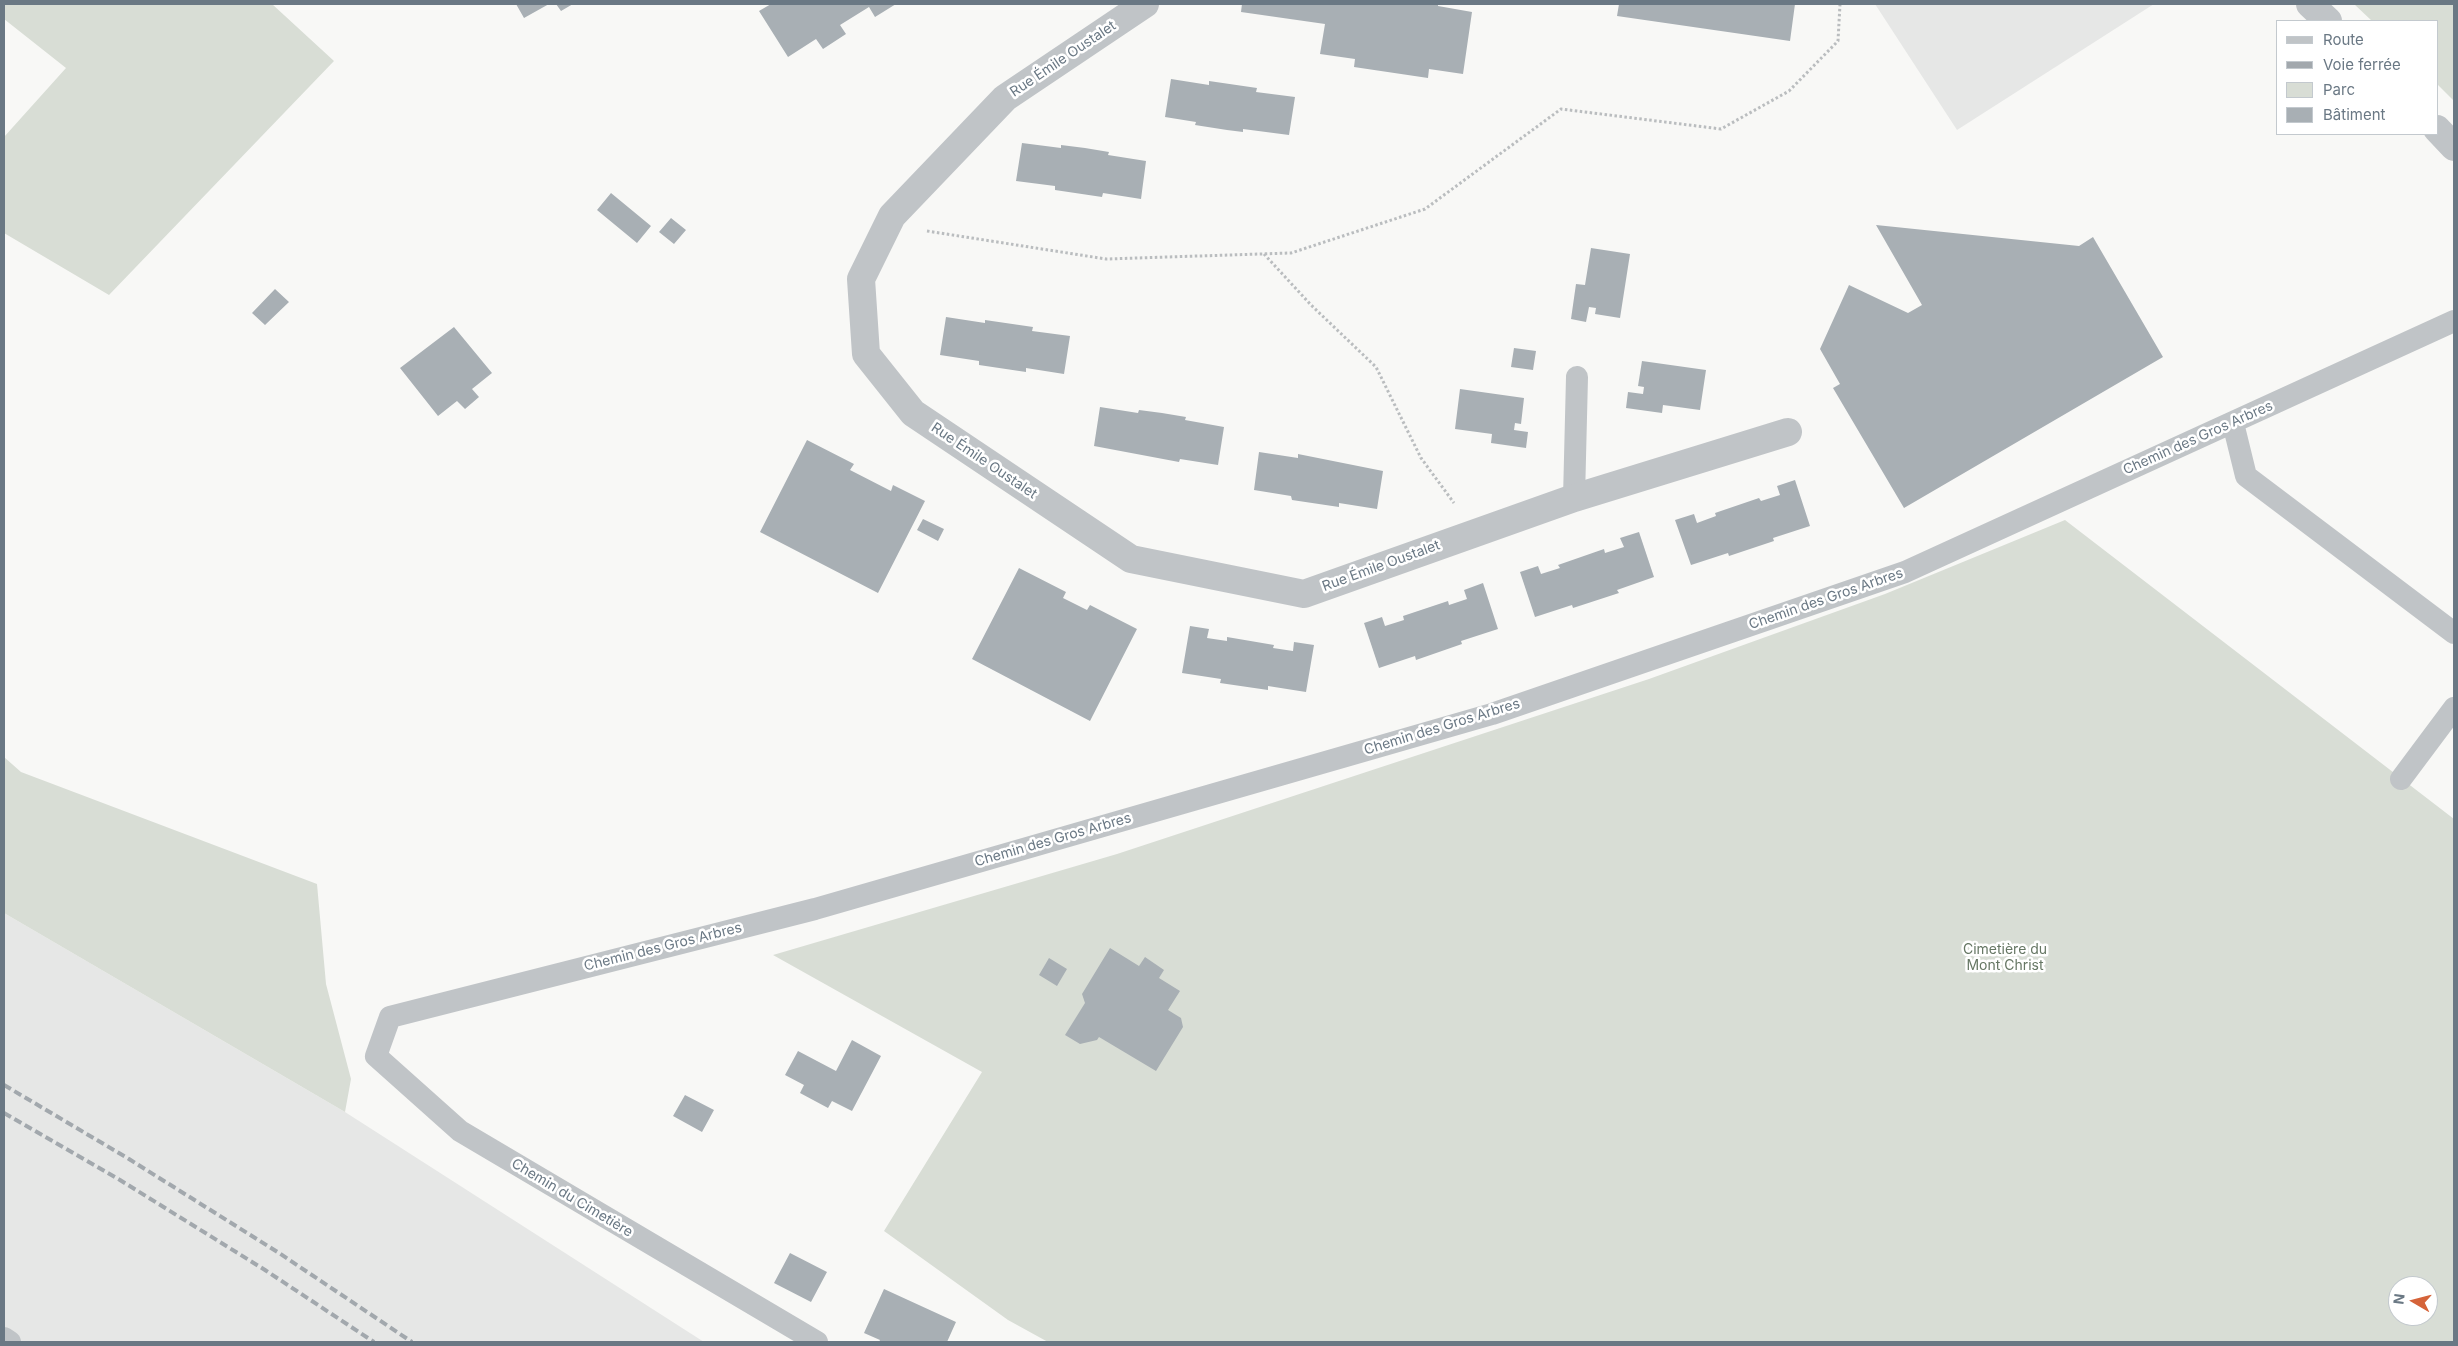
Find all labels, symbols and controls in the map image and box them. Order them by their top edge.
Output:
street label: Rue Émile Oustalet [1007,17,1119,101]
legend [2276,20,2438,135]
text: Route [2323,30,2364,49]
text: Voie ferrée [2323,55,2401,74]
text: Parc [2323,80,2355,99]
text: Bâtiment [2323,105,2385,124]
street label: Chemin des Gros Arbres [2121,397,2275,479]
street label: Rue Émile Oustalet [928,419,1040,503]
street label: Rue Émile Oustalet [1320,537,1442,595]
street label: Chemin des Gros Arbres [1747,565,1905,633]
street label: Chemin des Gros Arbres [1362,695,1522,759]
street label: Chemin des Gros Arbres [973,810,1133,870]
street label: Chemin des Gros Arbres [582,919,744,975]
park label: Cimetière du Mont Christ [1963,942,2047,974]
street label: Chemin du Cimetière [508,1155,636,1241]
north arrow [2388,1276,2438,1326]
text: N [2389,1293,2408,1305]

